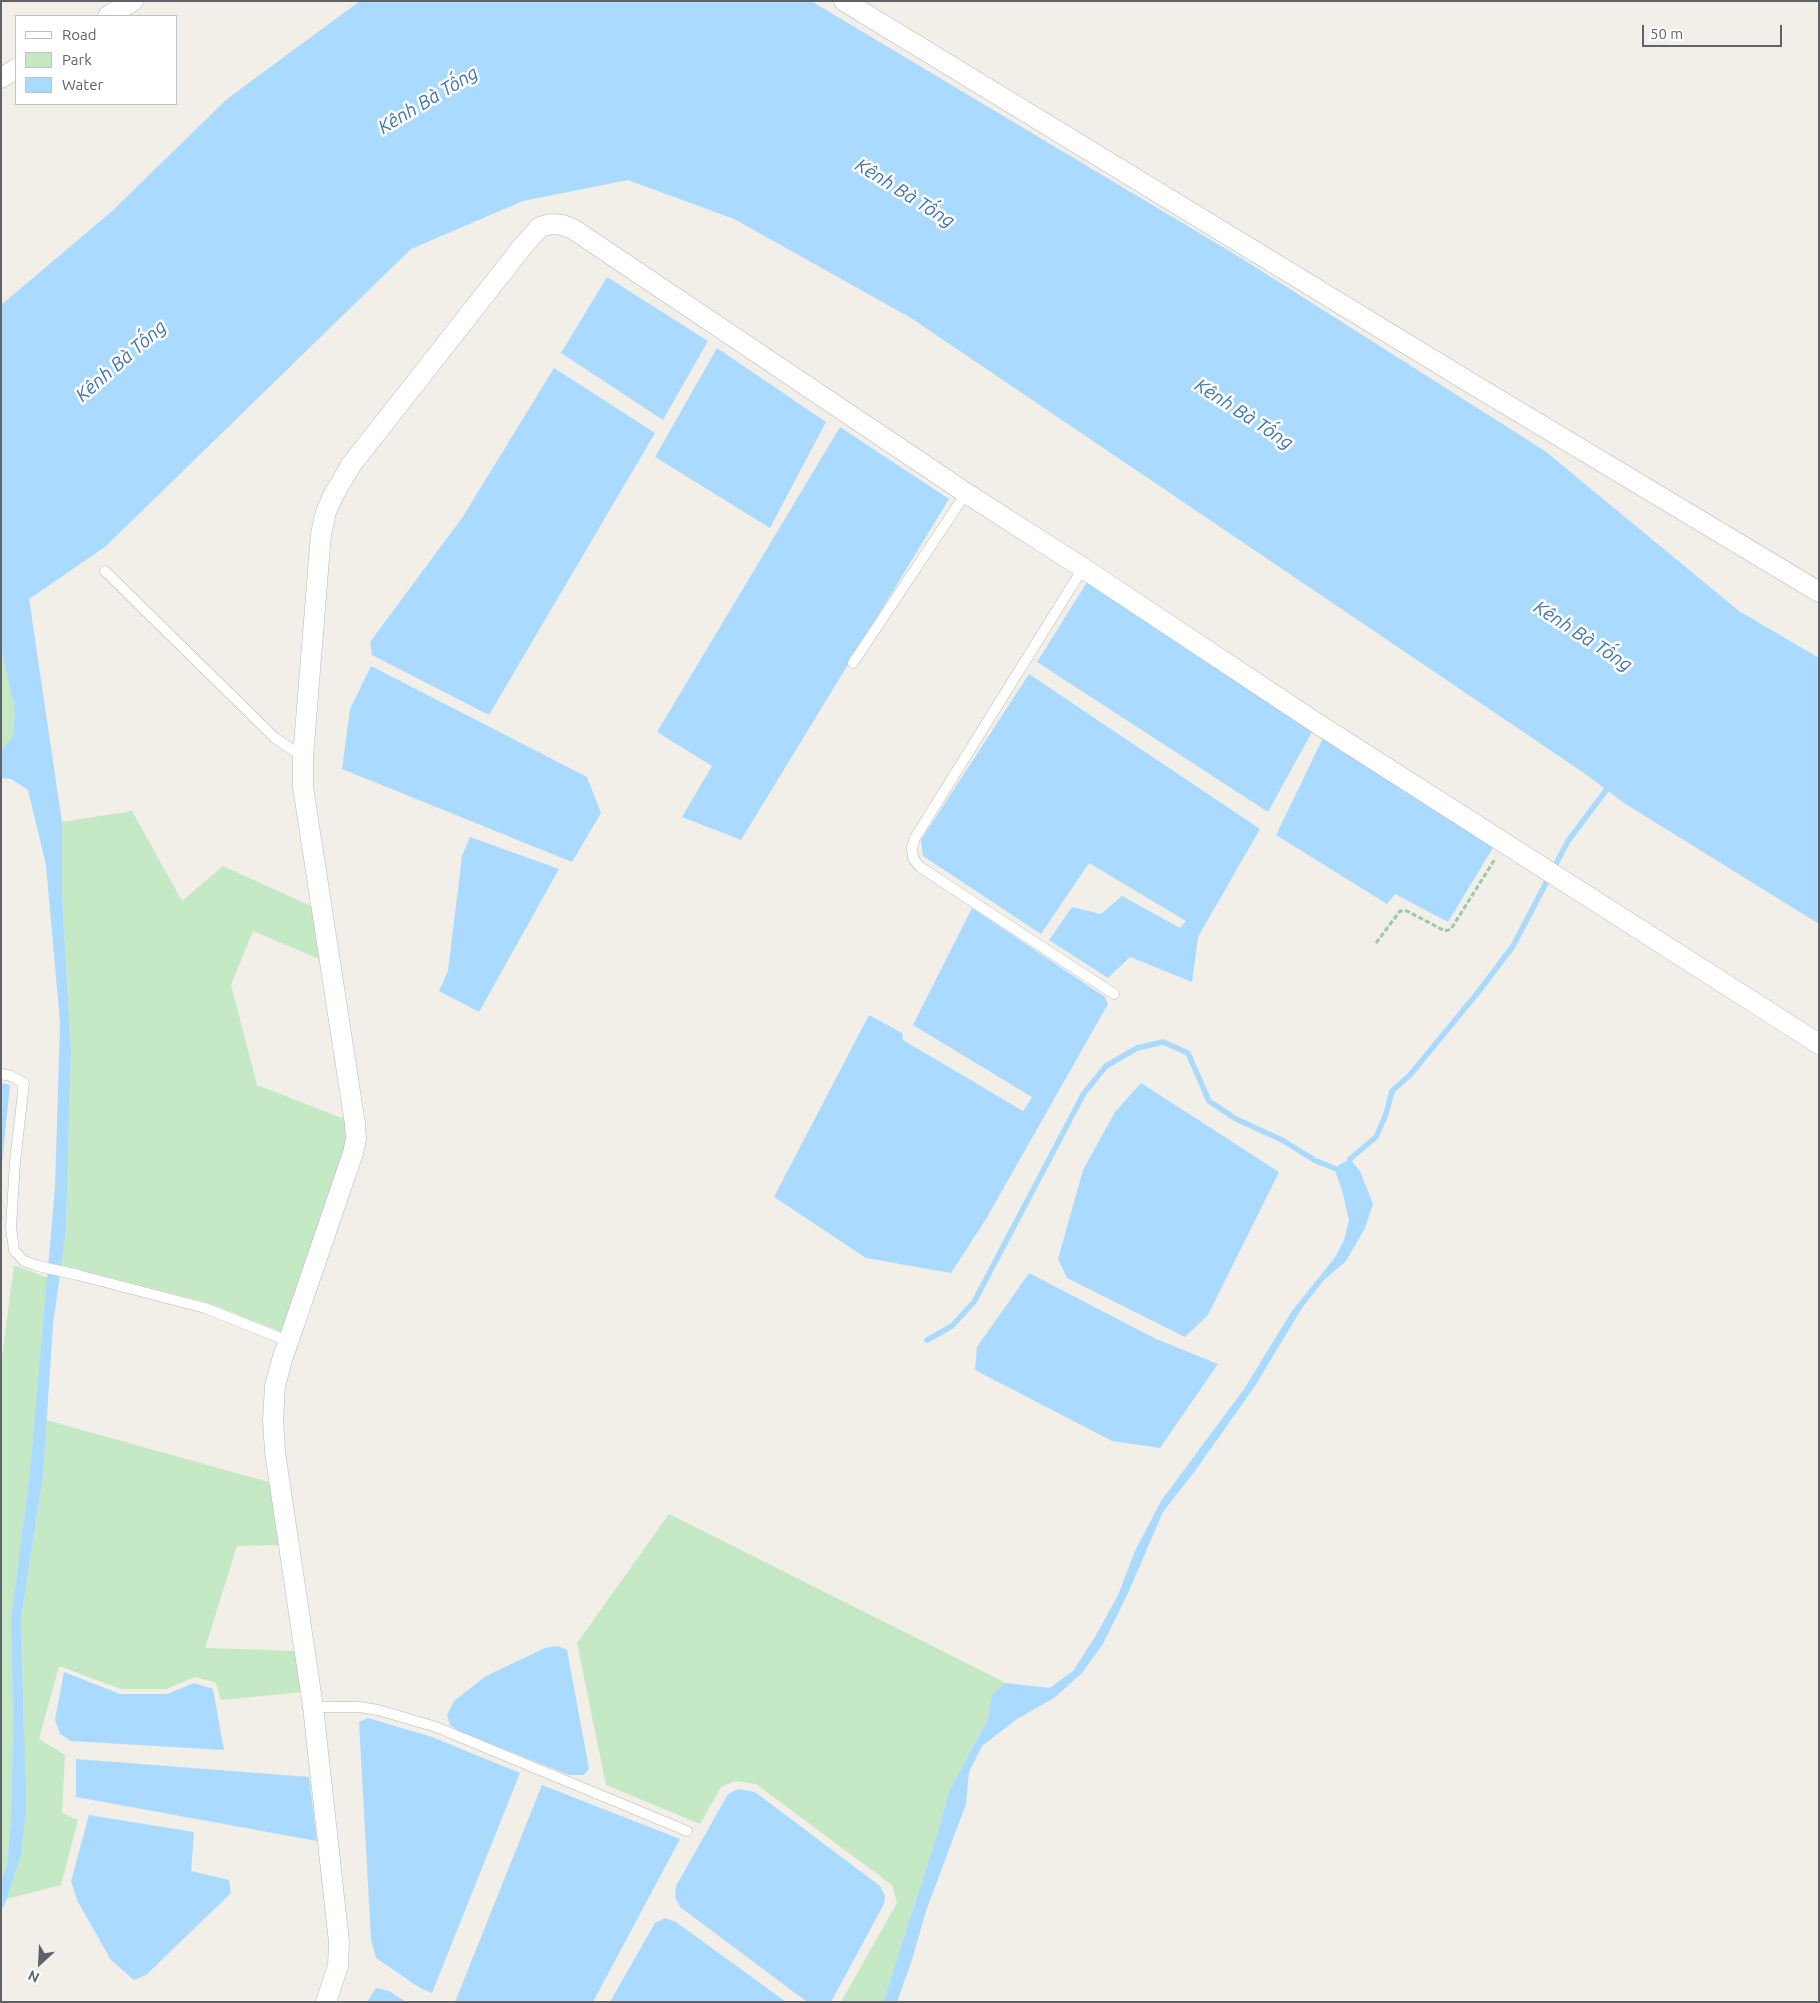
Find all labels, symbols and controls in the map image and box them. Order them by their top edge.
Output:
legend [15,15,178,105]
scale bar [1645,15,1785,47]
text: 50 m [1650,25,1683,42]
text: Road [62,26,97,43]
text: Park [62,51,92,68]
water label: Kênh Bà Tống [374,61,482,139]
text: Water [62,76,103,93]
water label: Kênh Bà Tống [851,153,959,233]
water label: Kênh Bà Tống [71,315,171,407]
water label: Kênh Bà Tống [1190,374,1298,454]
water label: Kênh Bà Tống [1529,596,1637,676]
north arrow [15,1938,65,1988]
text: N [26,1967,42,1986]

